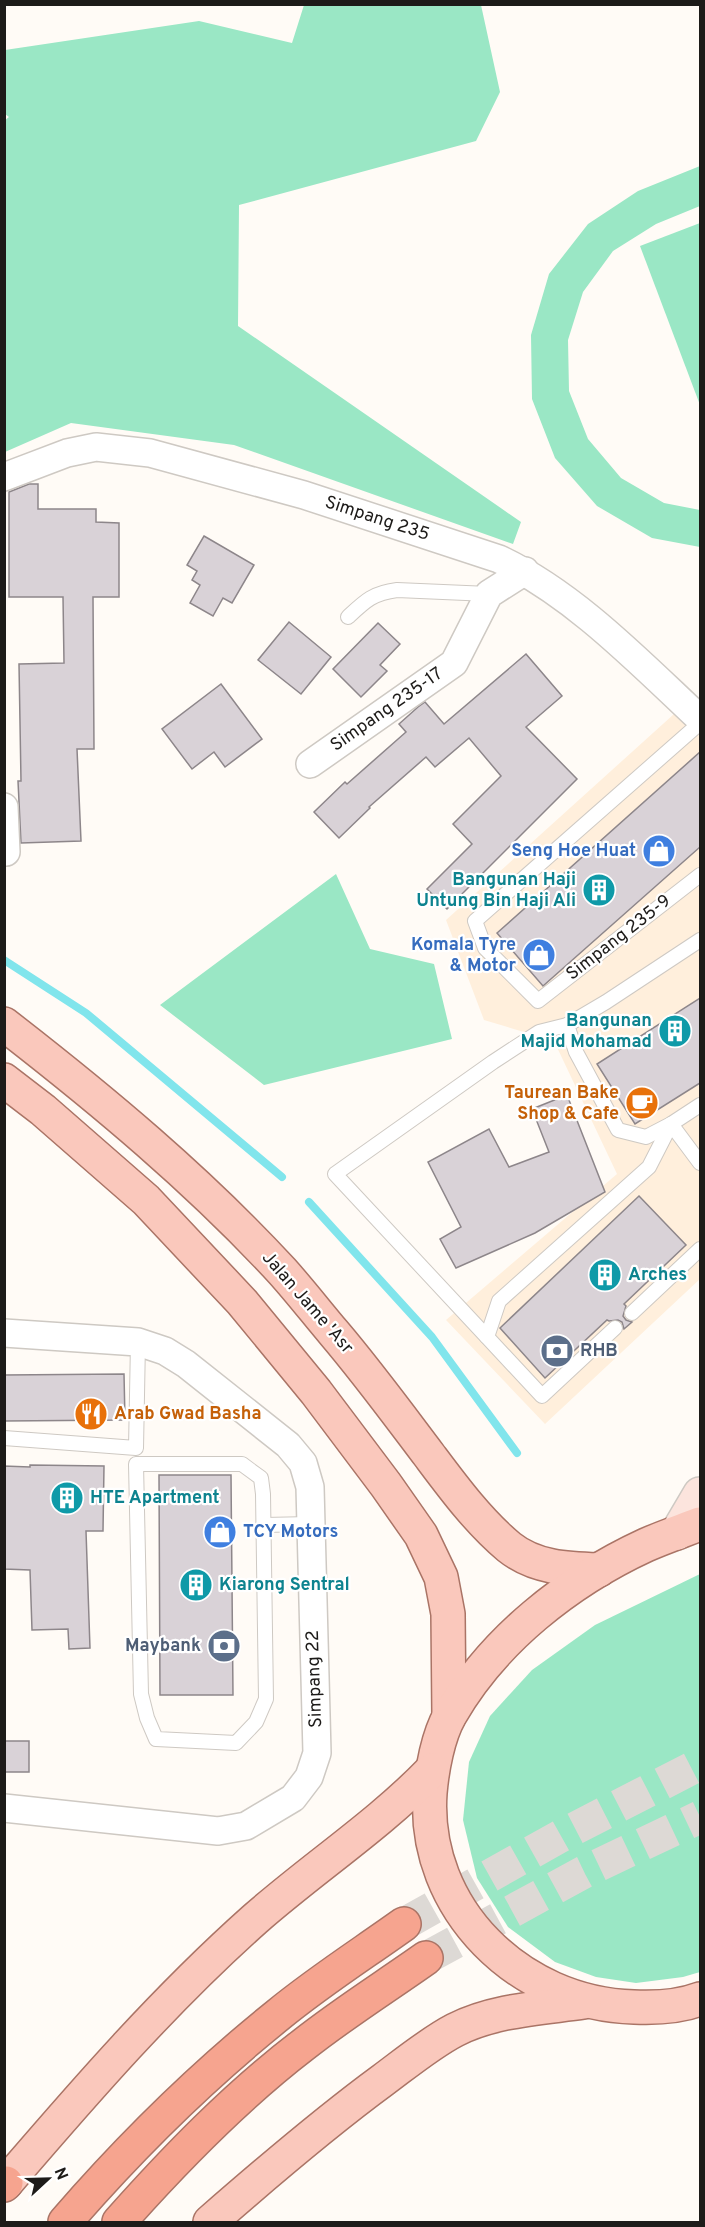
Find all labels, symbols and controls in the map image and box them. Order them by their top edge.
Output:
street label: Simpang 235 [322,491,432,547]
street label: Simpang 235-17 [326,663,448,757]
shop icon: Seng Hoe Huat [641,833,677,869]
place label: Seng Hoe Huat [511,840,636,863]
place label: Bangunan Haji Untung Bin Haji Ali [416,869,576,913]
building icon: Bangunan Haji Untung Bin Haji Ali [581,872,617,908]
street label: Simpang 235-9 [562,890,676,986]
place label: Komala Tyre & Motor [411,934,516,978]
shop icon: Komala Tyre & Motor [521,937,557,973]
place label: Bangunan Majid Mohamad [520,1010,652,1054]
building icon: Bangunan Majid Mohamad [657,1013,693,1049]
place label: Taurean Bake Shop & Cafe [504,1082,619,1126]
cafe icon: Taurean Bake Shop & Cafe [624,1085,660,1121]
street label: Jalan Jame 'Asr [256,1247,358,1359]
building icon: Arches [587,1257,623,1293]
place label: Arches [628,1264,687,1287]
bank icon: RHB [539,1333,575,1369]
place label: RHB [580,1340,618,1363]
restaurant icon: Arab Gwad Basha [73,1396,109,1432]
place label: Arab Gwad Basha [114,1403,261,1426]
building icon: HTE Apartment [49,1480,85,1516]
place label: HTE Apartment [90,1487,220,1510]
shop icon: TCY Motors [202,1514,238,1550]
place label: TCY Motors [243,1521,338,1544]
building icon: Kiarong Sentral [178,1567,214,1603]
place label: Kiarong Sentral [219,1574,350,1597]
bank icon: Maybank [206,1628,242,1664]
street label: Simpang 22 [302,1630,328,1728]
place label: Maybank [125,1635,201,1658]
north arrow [18,2149,78,2209]
text: N [49,2165,71,2183]

